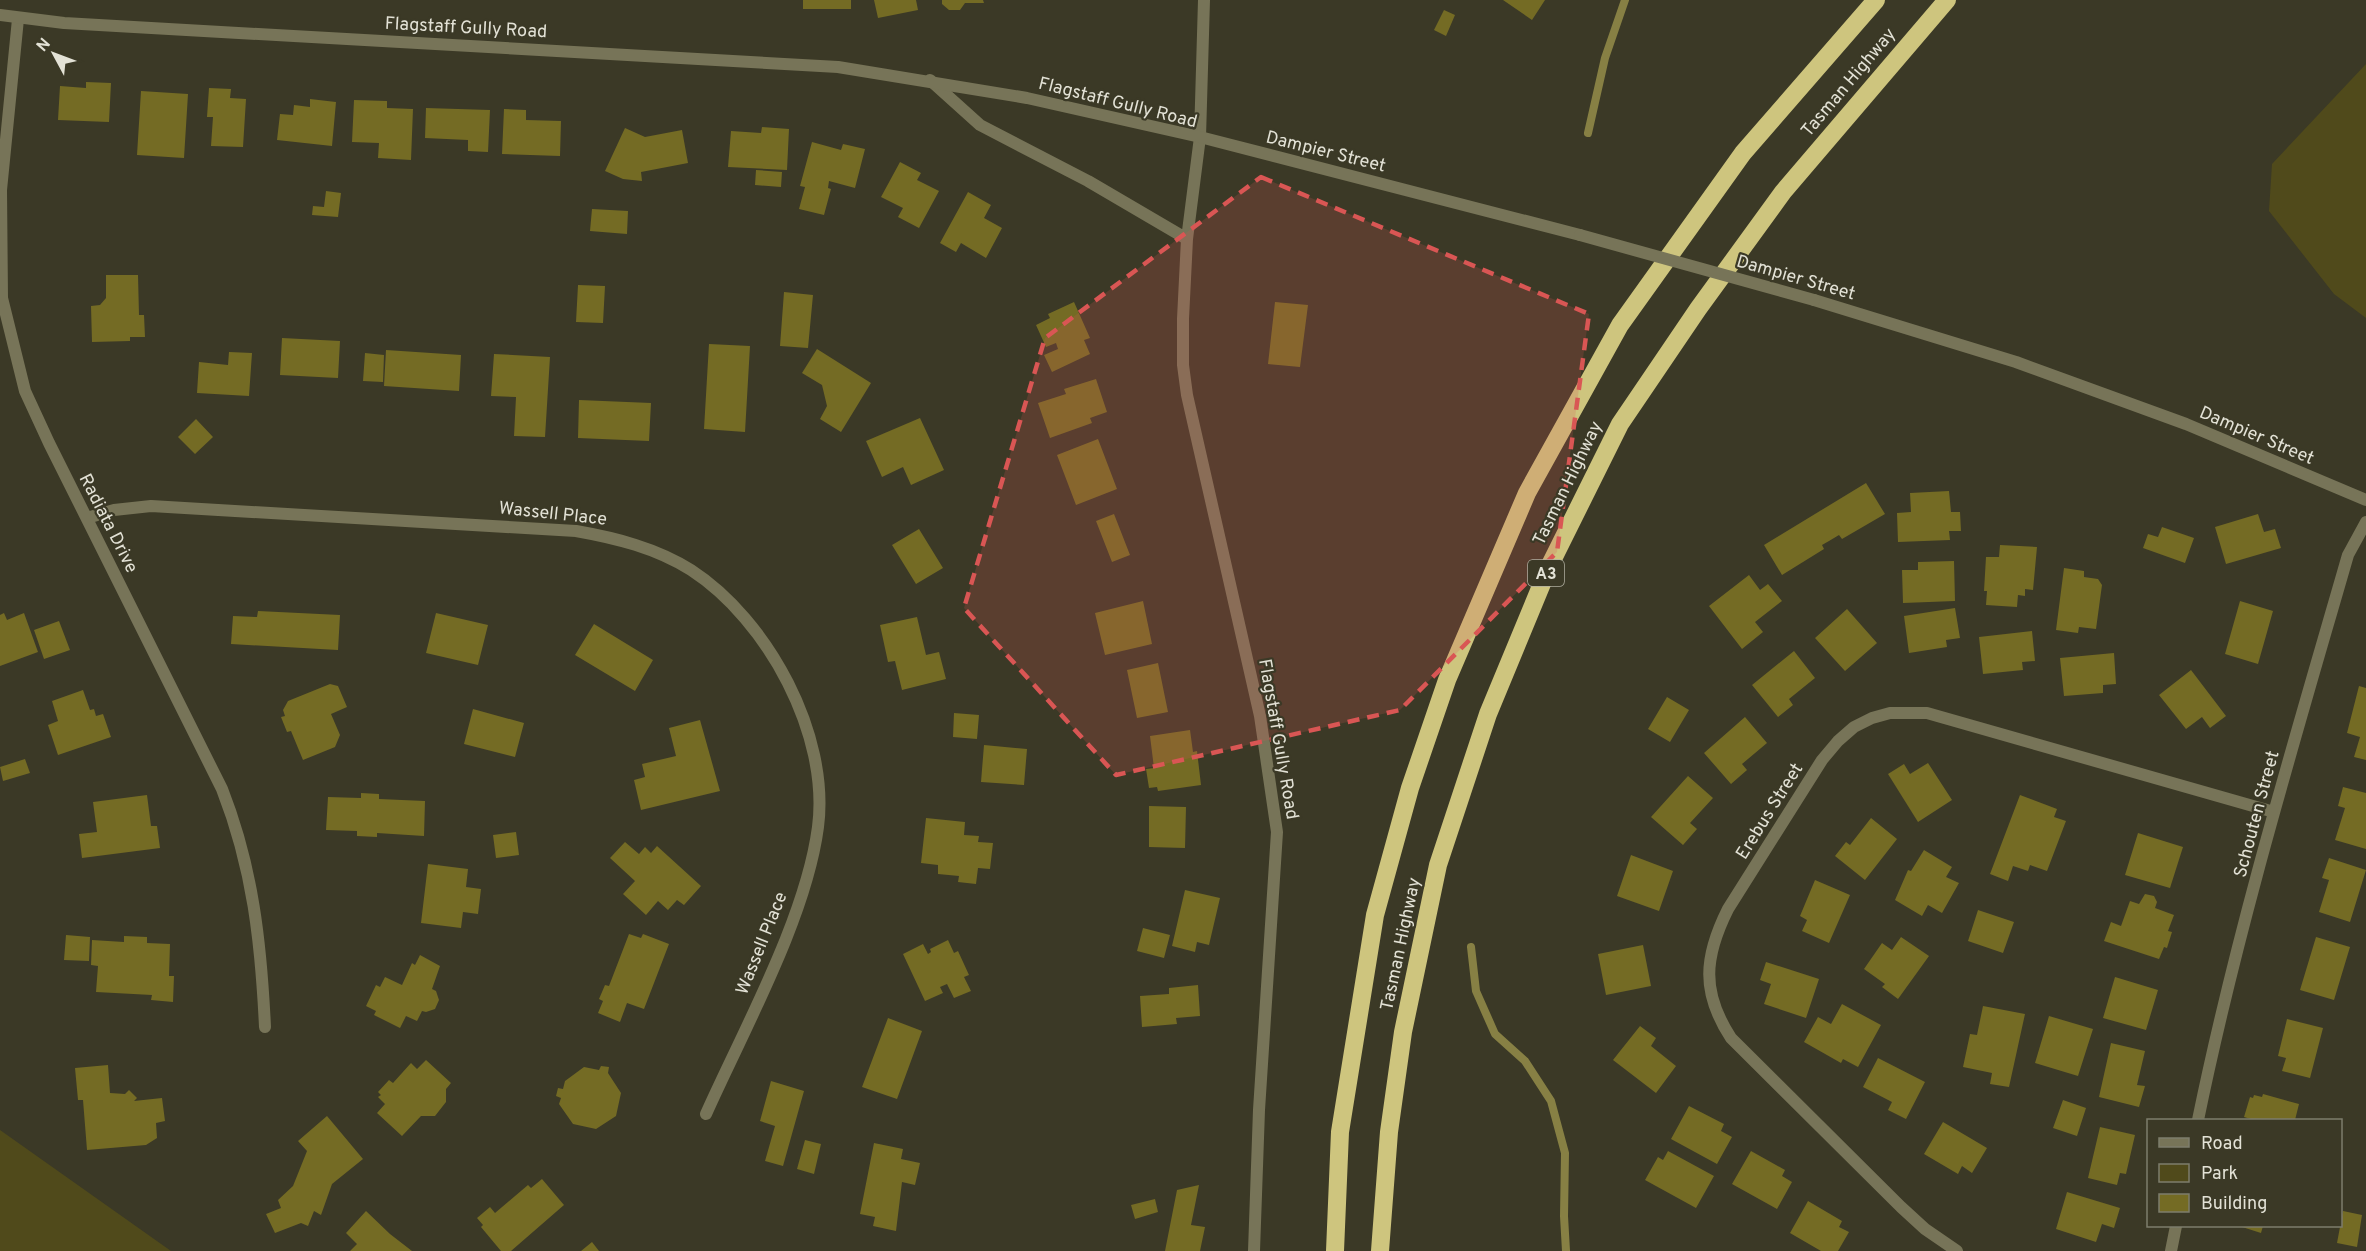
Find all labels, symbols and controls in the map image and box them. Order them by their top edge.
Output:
street label: Flagstaff Gully Road [384,13,548,44]
north arrow [24,24,84,84]
street label: Tasman Highway [1797,24,1902,142]
text: N [33,35,56,56]
street label: Flagstaff Gully Road [1036,73,1199,134]
street label: Dampier Street [1263,126,1388,178]
street label: Dampier Street [1734,251,1858,306]
street label: Dampier Street [2196,402,2317,471]
street label: Tasman Highway [1528,418,1608,550]
street label: Radiata Drive [73,470,143,577]
street label: Wassell Place [498,497,608,532]
road number: A3 [1528,560,1564,586]
street label: Flagstaff Gully Road [1252,657,1303,821]
street label: Schouten Street [2229,748,2285,880]
street label: Erebus Street [1732,759,1809,864]
street label: Tasman Highway [1376,876,1427,1013]
street label: Wassell Place [731,889,793,998]
legend [2147,1119,2342,1227]
text: Road [2201,1133,2243,1156]
text: Park [2201,1163,2238,1186]
text: Building [2201,1193,2267,1216]

